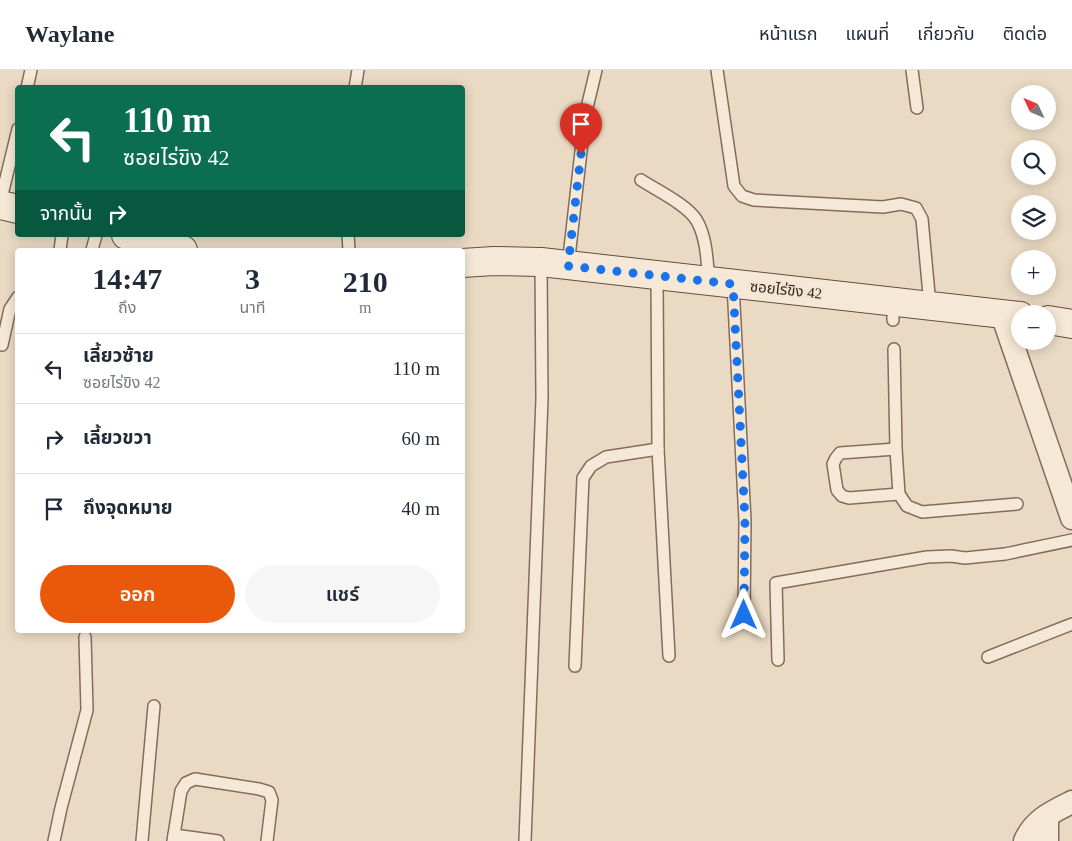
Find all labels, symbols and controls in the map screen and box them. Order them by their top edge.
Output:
text: Waylane [25,21,114,47]
text: หน้าแรก [759,24,817,44]
text: แผนที่ [845,24,889,44]
text: เกี่ยวกับ [917,24,975,44]
text: ติดต่อ [1003,24,1047,44]
north arrow [1011,85,1056,130]
map controls [1011,85,1056,350]
text: 110 m [123,101,211,140]
pin [560,103,602,154]
icon: left [40,105,105,170]
icon: arrive [567,110,595,138]
button: search [1011,140,1056,185]
text: ซอยไร่ขิง 42 [123,145,229,170]
button: layers [1011,195,1056,240]
icon: right [103,200,131,228]
text: จากนั้น [40,203,93,224]
button: + [1011,250,1056,295]
text: 14:47 [92,262,162,295]
text: 3 [245,262,260,295]
text: 210 [343,265,388,298]
street label: ซอยไร่ขิง 42 [749,277,823,302]
text: ถึง [118,299,136,316]
text: นาที [239,299,266,316]
text: m [359,299,371,316]
button: − [1011,305,1056,350]
text: เลี้ยวซ้าย [83,345,154,366]
icon: left [40,355,68,383]
text: 110 m [393,358,440,379]
text: ซอยไร่ขิง 42 [83,374,160,391]
icon: right [40,425,68,453]
text: เลี้ยวขวา [83,427,152,448]
text: 60 m [401,428,440,449]
icon: arrive [40,495,68,523]
text: ถึงจุดหมาย [83,497,173,518]
text: 40 m [401,498,440,519]
button: ออก [40,565,235,623]
button: แชร์ [245,565,440,623]
position arrow [717,588,769,640]

